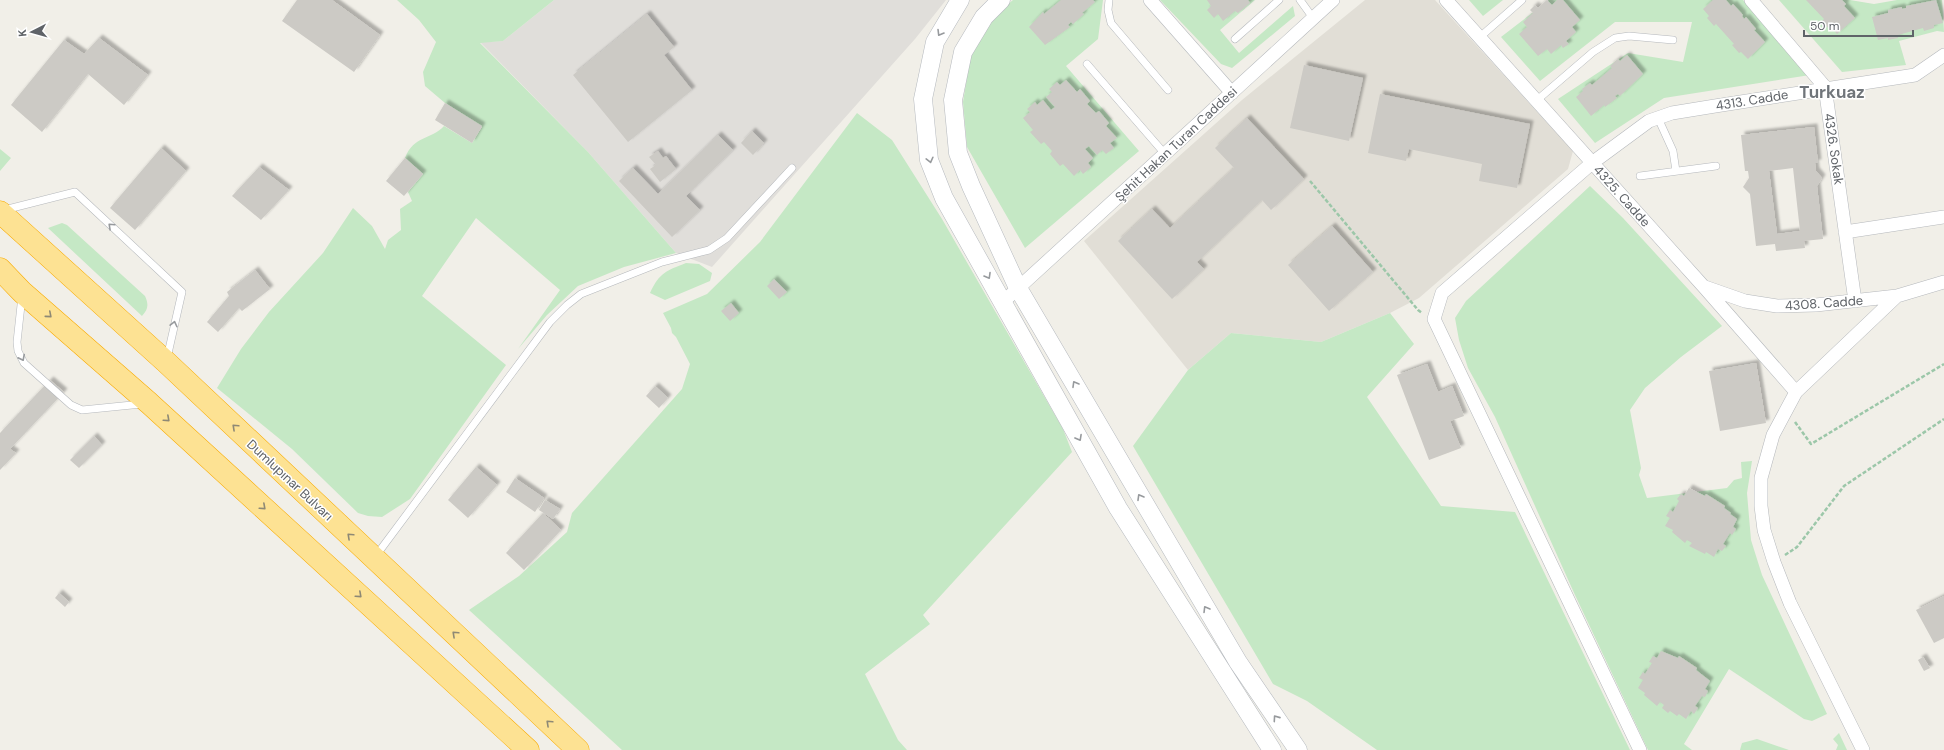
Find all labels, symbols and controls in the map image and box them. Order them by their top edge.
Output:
north arrow [12,12,52,52]
scale bar [1804,12,1913,38]
text: 50 m [1810,18,1839,34]
text: K [15,29,29,37]
one-way arrow [937,29,945,36]
district label: Turkuaz [1799,81,1865,103]
street label: Şehit Hakan Turan Caddesi [1111,83,1241,205]
street label: 4313. Cadde [1715,86,1789,114]
street label: 4326. Sokak [1821,112,1847,186]
one-way arrow [926,157,934,163]
street label: 4325. Cadde [1590,162,1654,230]
one-way arrow [108,223,116,231]
one-way arrow [984,272,991,279]
street label: 4308. Cadde [1784,292,1864,314]
one-way arrow [44,310,51,317]
one-way arrow [170,321,178,327]
one-way arrow [17,353,25,361]
one-way arrow [1072,381,1079,388]
one-way arrow [163,415,170,422]
one-way arrow [232,424,240,432]
one-way arrow [1075,434,1082,441]
street label: Dumlupınar Bulvarı [243,436,337,524]
one-way arrow [1138,494,1145,501]
one-way arrow [258,502,266,510]
one-way arrow [347,533,355,540]
one-way arrow [354,590,362,598]
one-way arrow [1204,605,1211,613]
one-way arrow [452,631,460,639]
one-way arrow [1273,715,1281,722]
one-way arrow [546,720,554,728]

